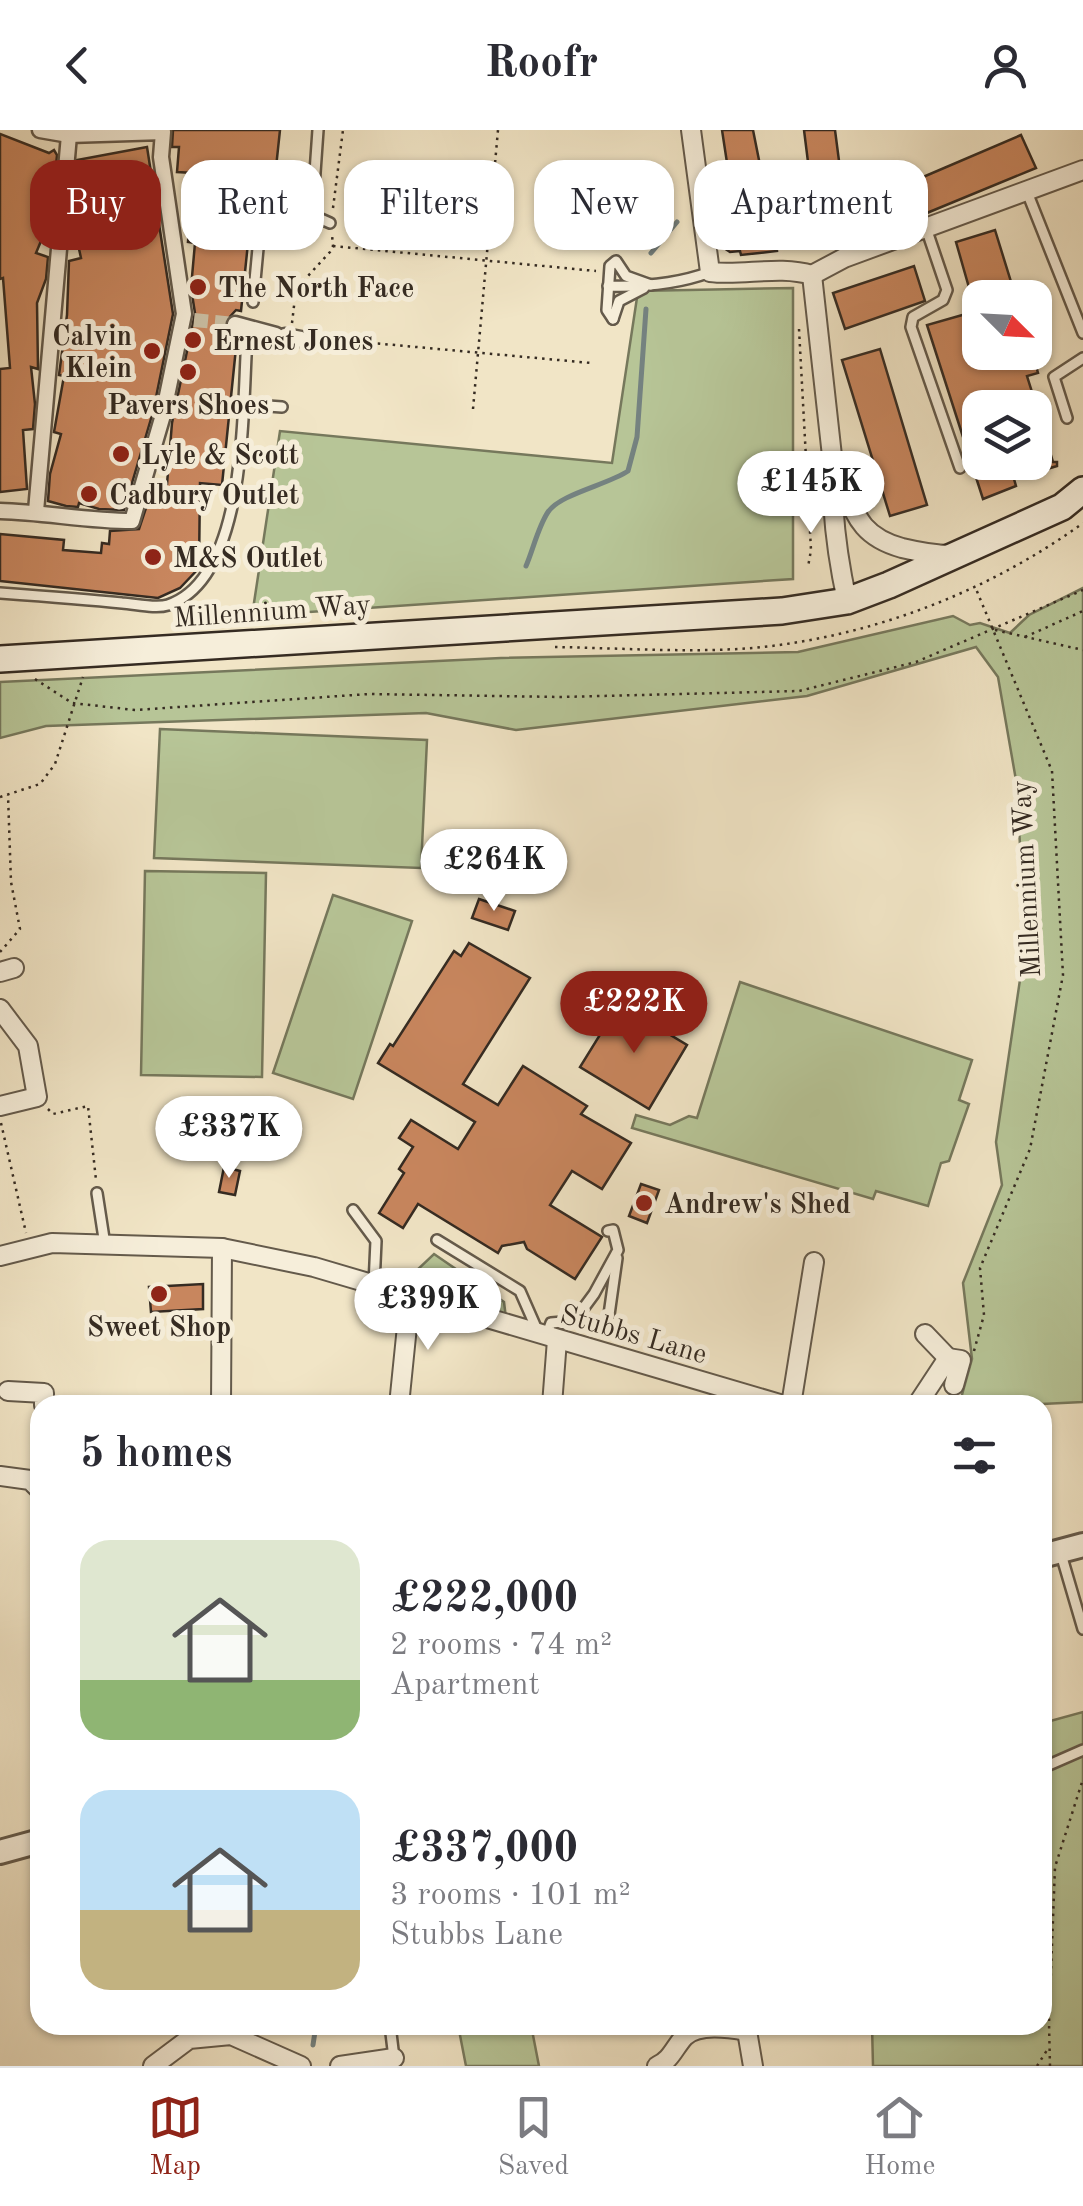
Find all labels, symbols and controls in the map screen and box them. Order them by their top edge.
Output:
icon: back [50,38,105,93]
icon: person [978,38,1033,93]
text: Roofr [485,42,598,87]
chip: Buy [30,160,161,250]
chip: Rent [181,160,324,250]
chip: Filters [344,160,514,250]
chip: New [534,160,674,250]
chip: Apartment [694,160,928,250]
marker: The North Face [187,276,209,298]
place label: The North Face [218,276,415,304]
north arrow [962,280,1052,370]
map controls [962,280,1052,480]
place label: Calvin Klein [52,324,132,384]
marker: Ernest Jones [182,329,204,351]
place label: Ernest Jones [213,329,373,357]
marker: Calvin Klein [141,340,163,362]
marker: Pavers Shoes [177,361,199,383]
button: layers [962,390,1052,480]
place label: Pavers Shoes [107,393,269,421]
marker: Lyle & Scott [110,443,132,465]
place label: Lyle & Scott [141,443,299,471]
pin: £145K [741,451,881,536]
text: £145K [759,467,863,499]
marker: Cadbury Outlet [78,483,100,505]
place label: Cadbury Outlet [109,483,299,511]
marker: M&S Outlet [142,546,164,568]
place label: M&S Outlet [173,546,323,574]
street label: Millennium Way [173,592,372,634]
street label: Millennium Way [1009,779,1047,978]
pin: £264K [424,829,564,914]
text: £264K [442,845,546,877]
pin: £222K [564,971,704,1056]
text: £222K [582,987,686,1019]
pin: £337K [159,1096,299,1181]
text: £337K [177,1112,281,1144]
marker: Andrew's Shed [633,1192,655,1214]
place label: Andrew's Shed [664,1192,851,1220]
pin: £399K [358,1268,498,1353]
marker: Sweet Shop [148,1283,170,1305]
text: £399K [376,1284,480,1316]
street label: Stubbs Lane [557,1302,710,1370]
place label: Sweet Shop [87,1315,231,1343]
icon: filters [947,1428,1002,1483]
text: 5 homes [80,1434,232,1476]
text: £222,000 [390,1579,578,1621]
icon: home [160,1580,280,1700]
text: 2 rooms · 74 m² [390,1630,612,1662]
text: Apartment [390,1670,540,1702]
text: £337,000 [390,1829,578,1871]
icon: home [160,1830,280,1950]
text: 3 rooms · 101 m² [390,1880,631,1912]
text: Stubbs Lane [390,1920,563,1952]
tab: Map [148,2090,203,2185]
tab: Saved [498,2090,569,2185]
tab: Home [864,2090,935,2185]

